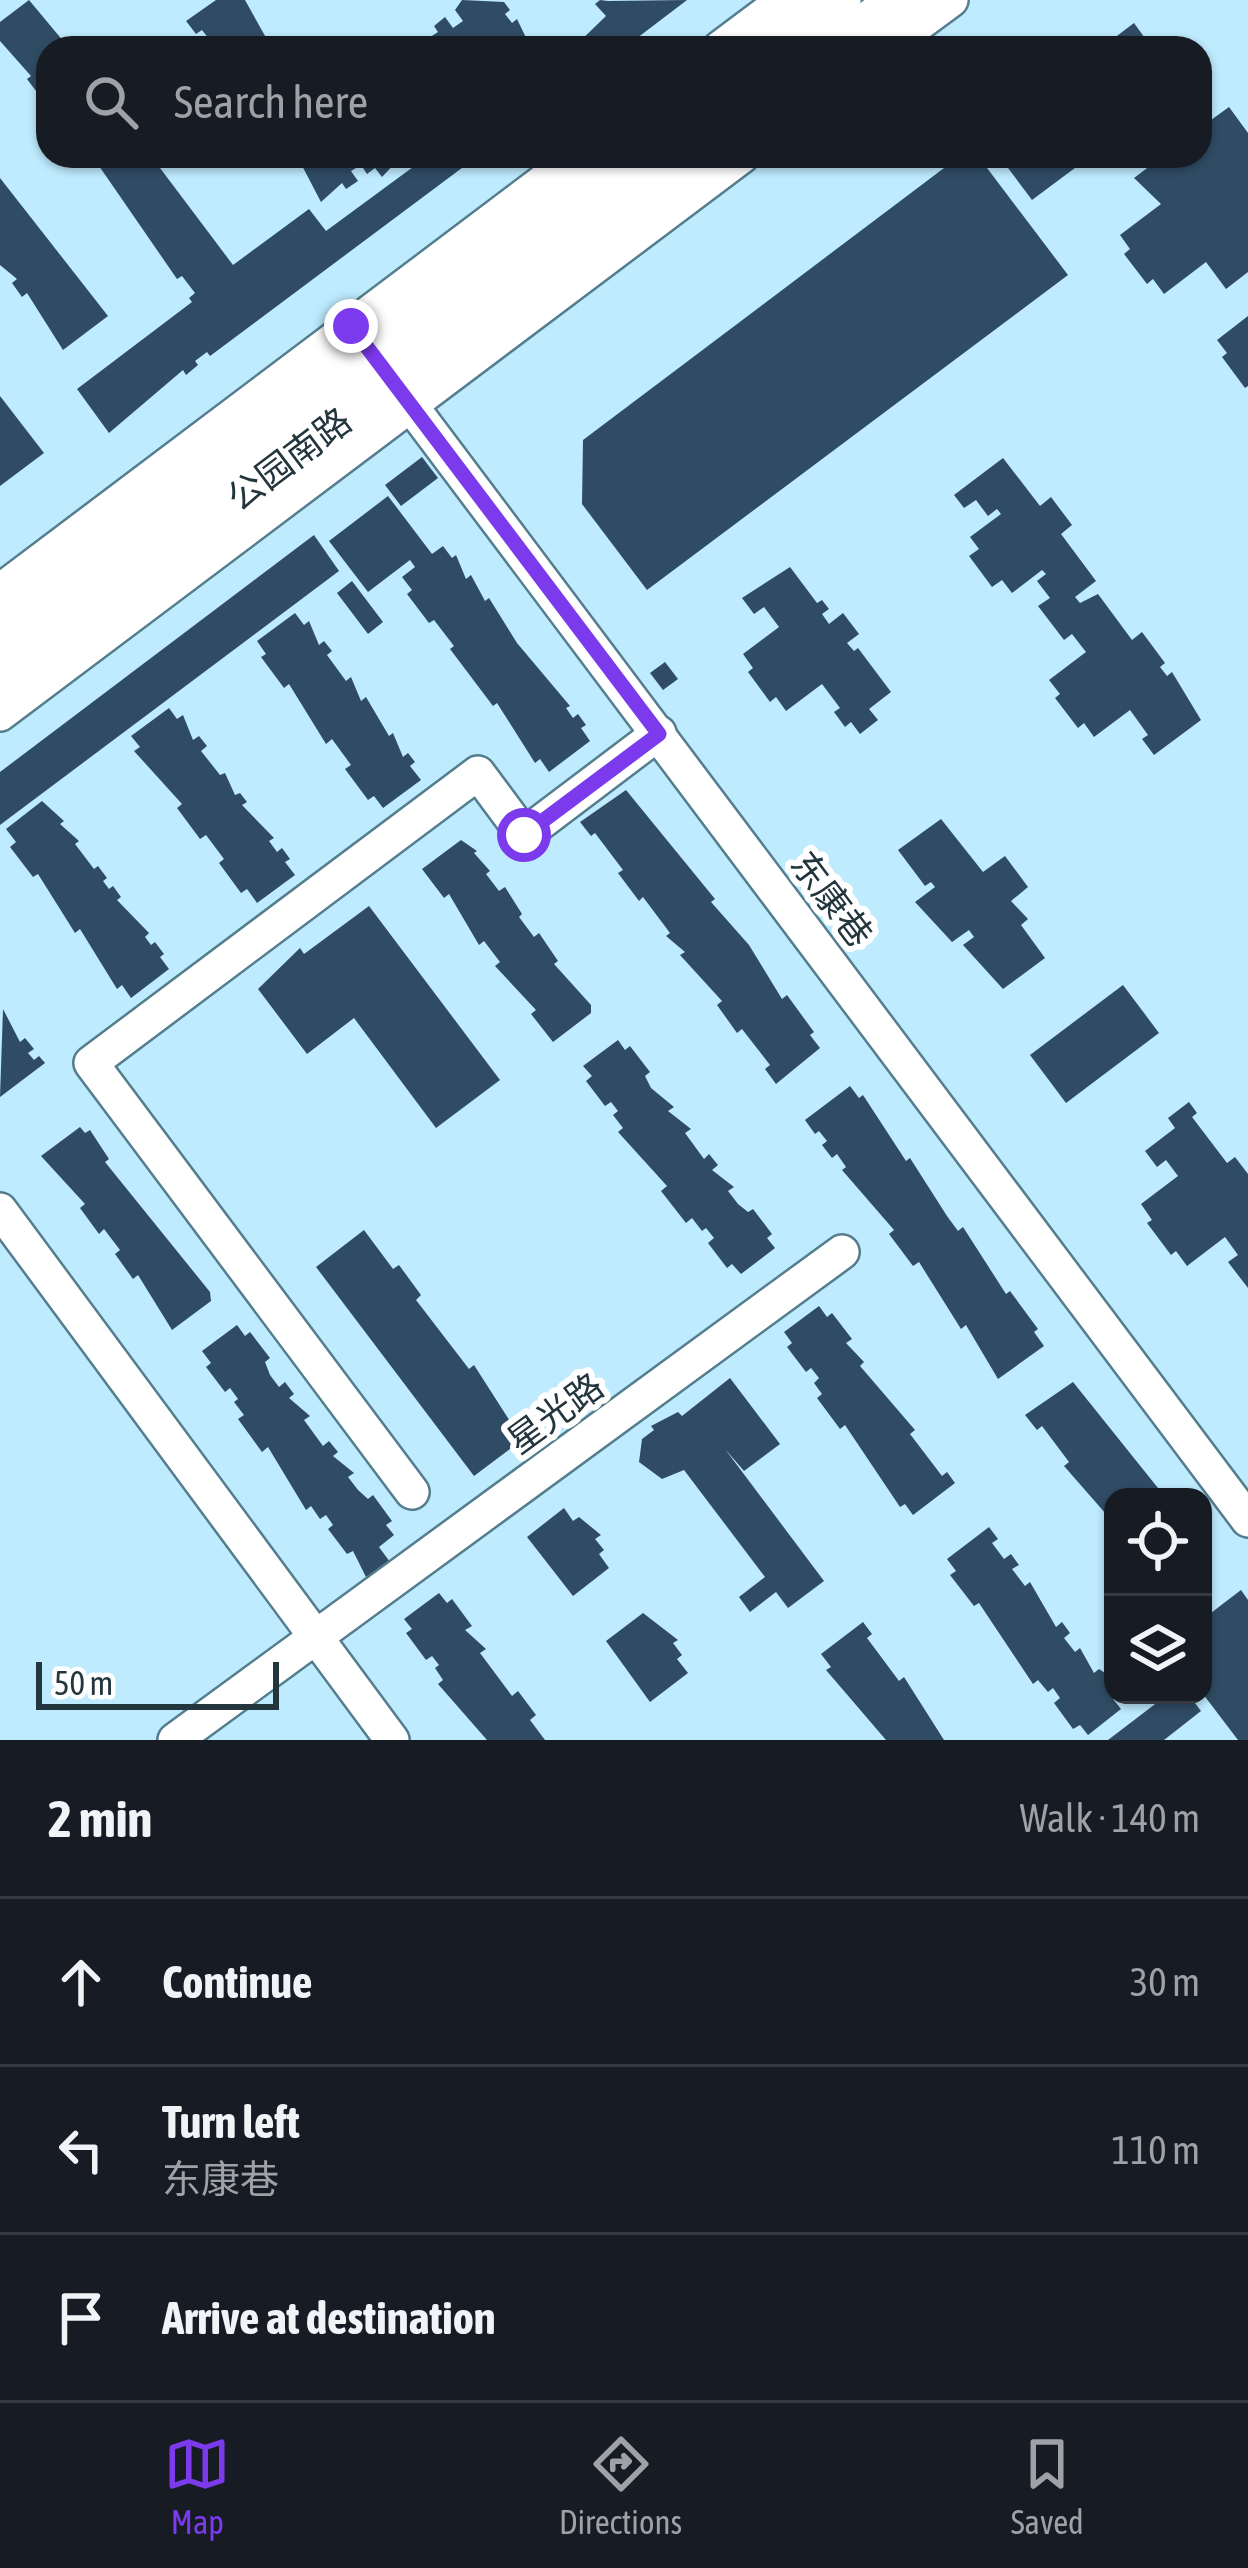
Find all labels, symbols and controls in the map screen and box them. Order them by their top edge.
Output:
search box [36,36,1212,168]
icon: search [78,69,144,135]
text: Search here [174,76,368,128]
route end [324,299,378,353]
street label: 公园南路 [219,399,359,519]
route start [497,808,551,862]
street label: 东康巷 [783,843,881,955]
street label: 星光路 [499,1364,611,1462]
map controls [1104,1488,1212,1704]
button: locate [1104,1488,1212,1596]
button: layers [1104,1596,1212,1704]
scale bar [36,1656,279,1709]
text: 50 m [54,1664,113,1702]
text: 2 min [48,1789,152,1848]
text: Walk · 140 m [1020,1796,1200,1840]
icon: ahead [48,1949,114,2015]
text: Continue [162,1956,313,2008]
text: 30 m [1130,1960,1200,2004]
text: Turn left [162,2096,300,2148]
icon: left [48,2117,114,2183]
text: 110 m [1112,2128,1200,2172]
text: 东康巷 [162,2157,279,2201]
icon: arrive [48,2285,114,2351]
text: Arrive at destination [162,2292,496,2344]
tab: Map [164,2431,230,2541]
tab: Directions [559,2431,682,2541]
tab: Saved [1011,2431,1084,2541]

